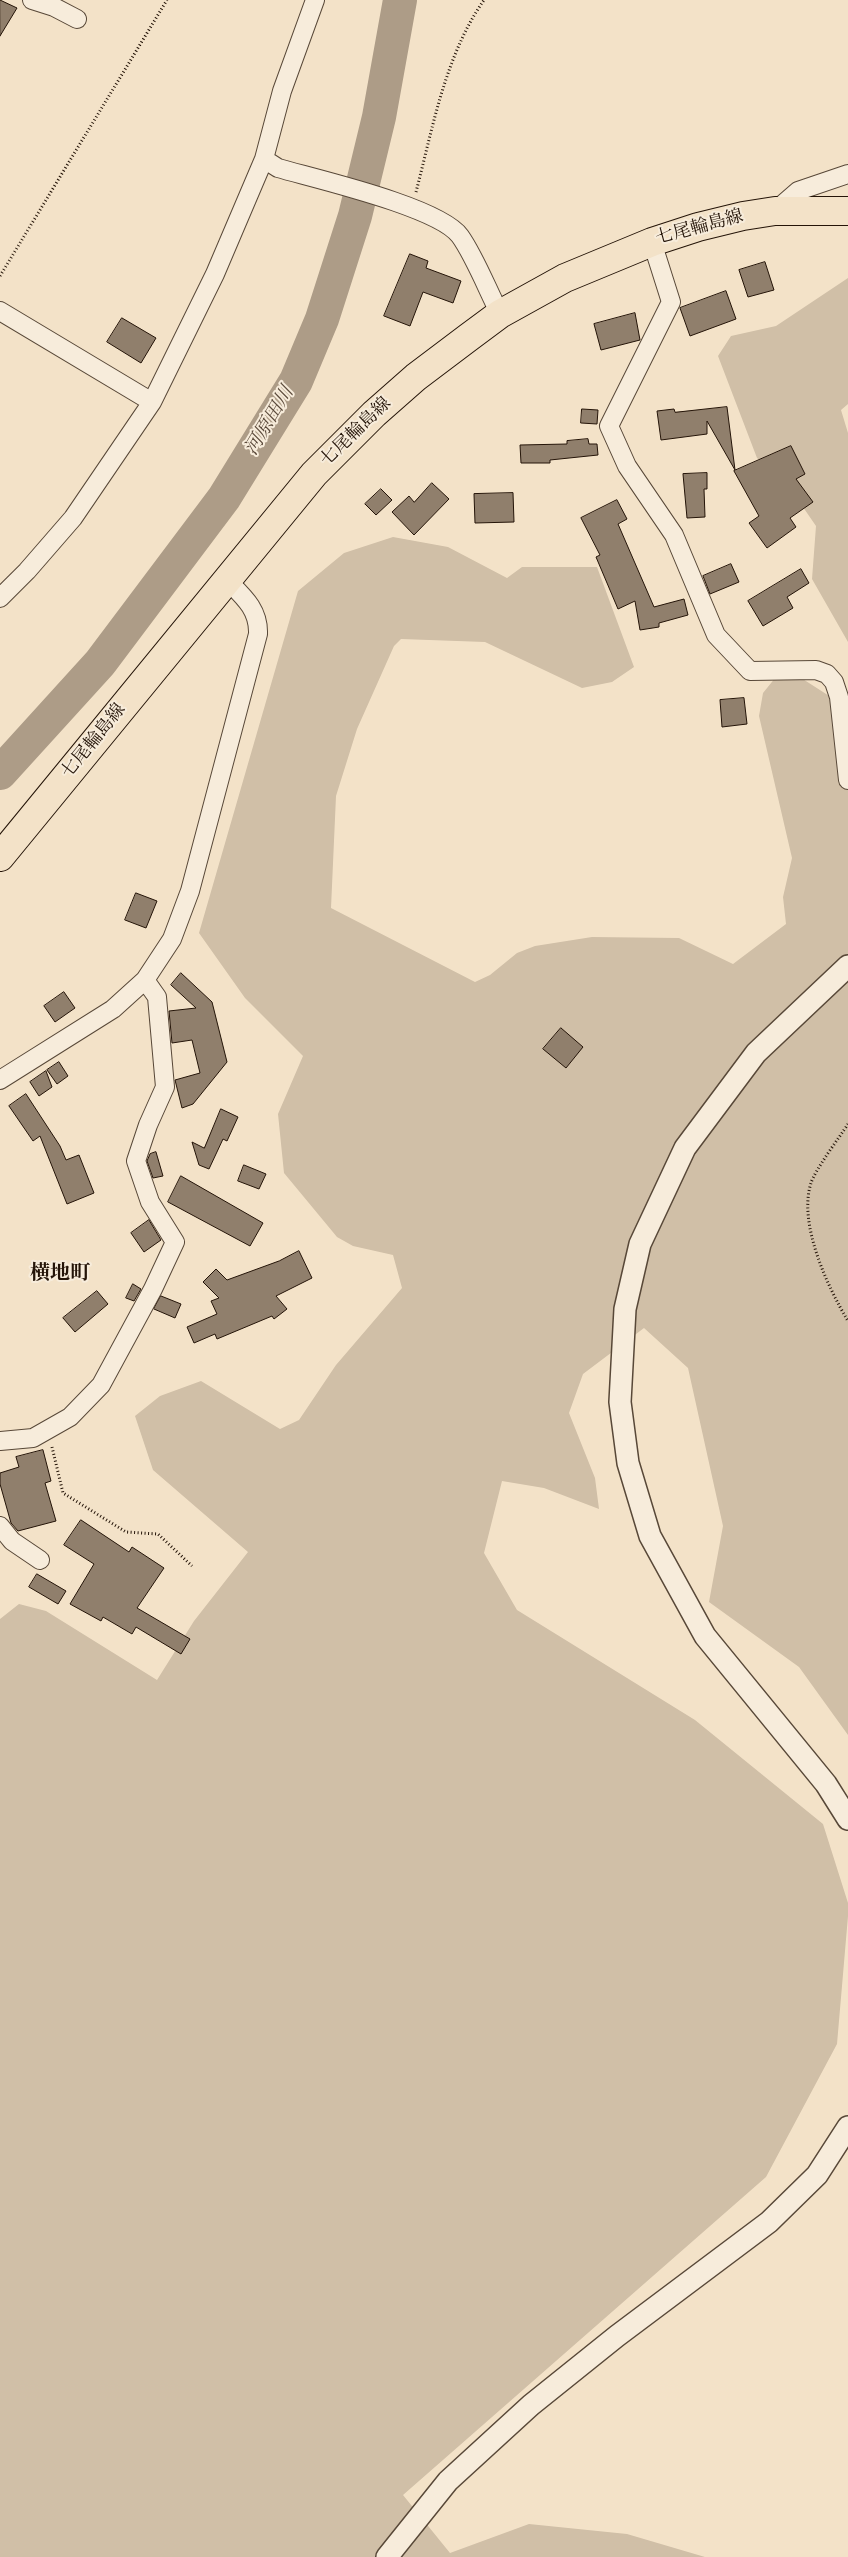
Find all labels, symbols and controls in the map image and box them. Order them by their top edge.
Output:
street label: 七尾輪島線 [654,207,746,251]
water label: 河原田川 [242,384,300,460]
street label: 七尾輪島線 [317,394,397,472]
street label: 七尾輪島線 [58,700,132,784]
district label: 横地町 [30,1264,90,1288]

